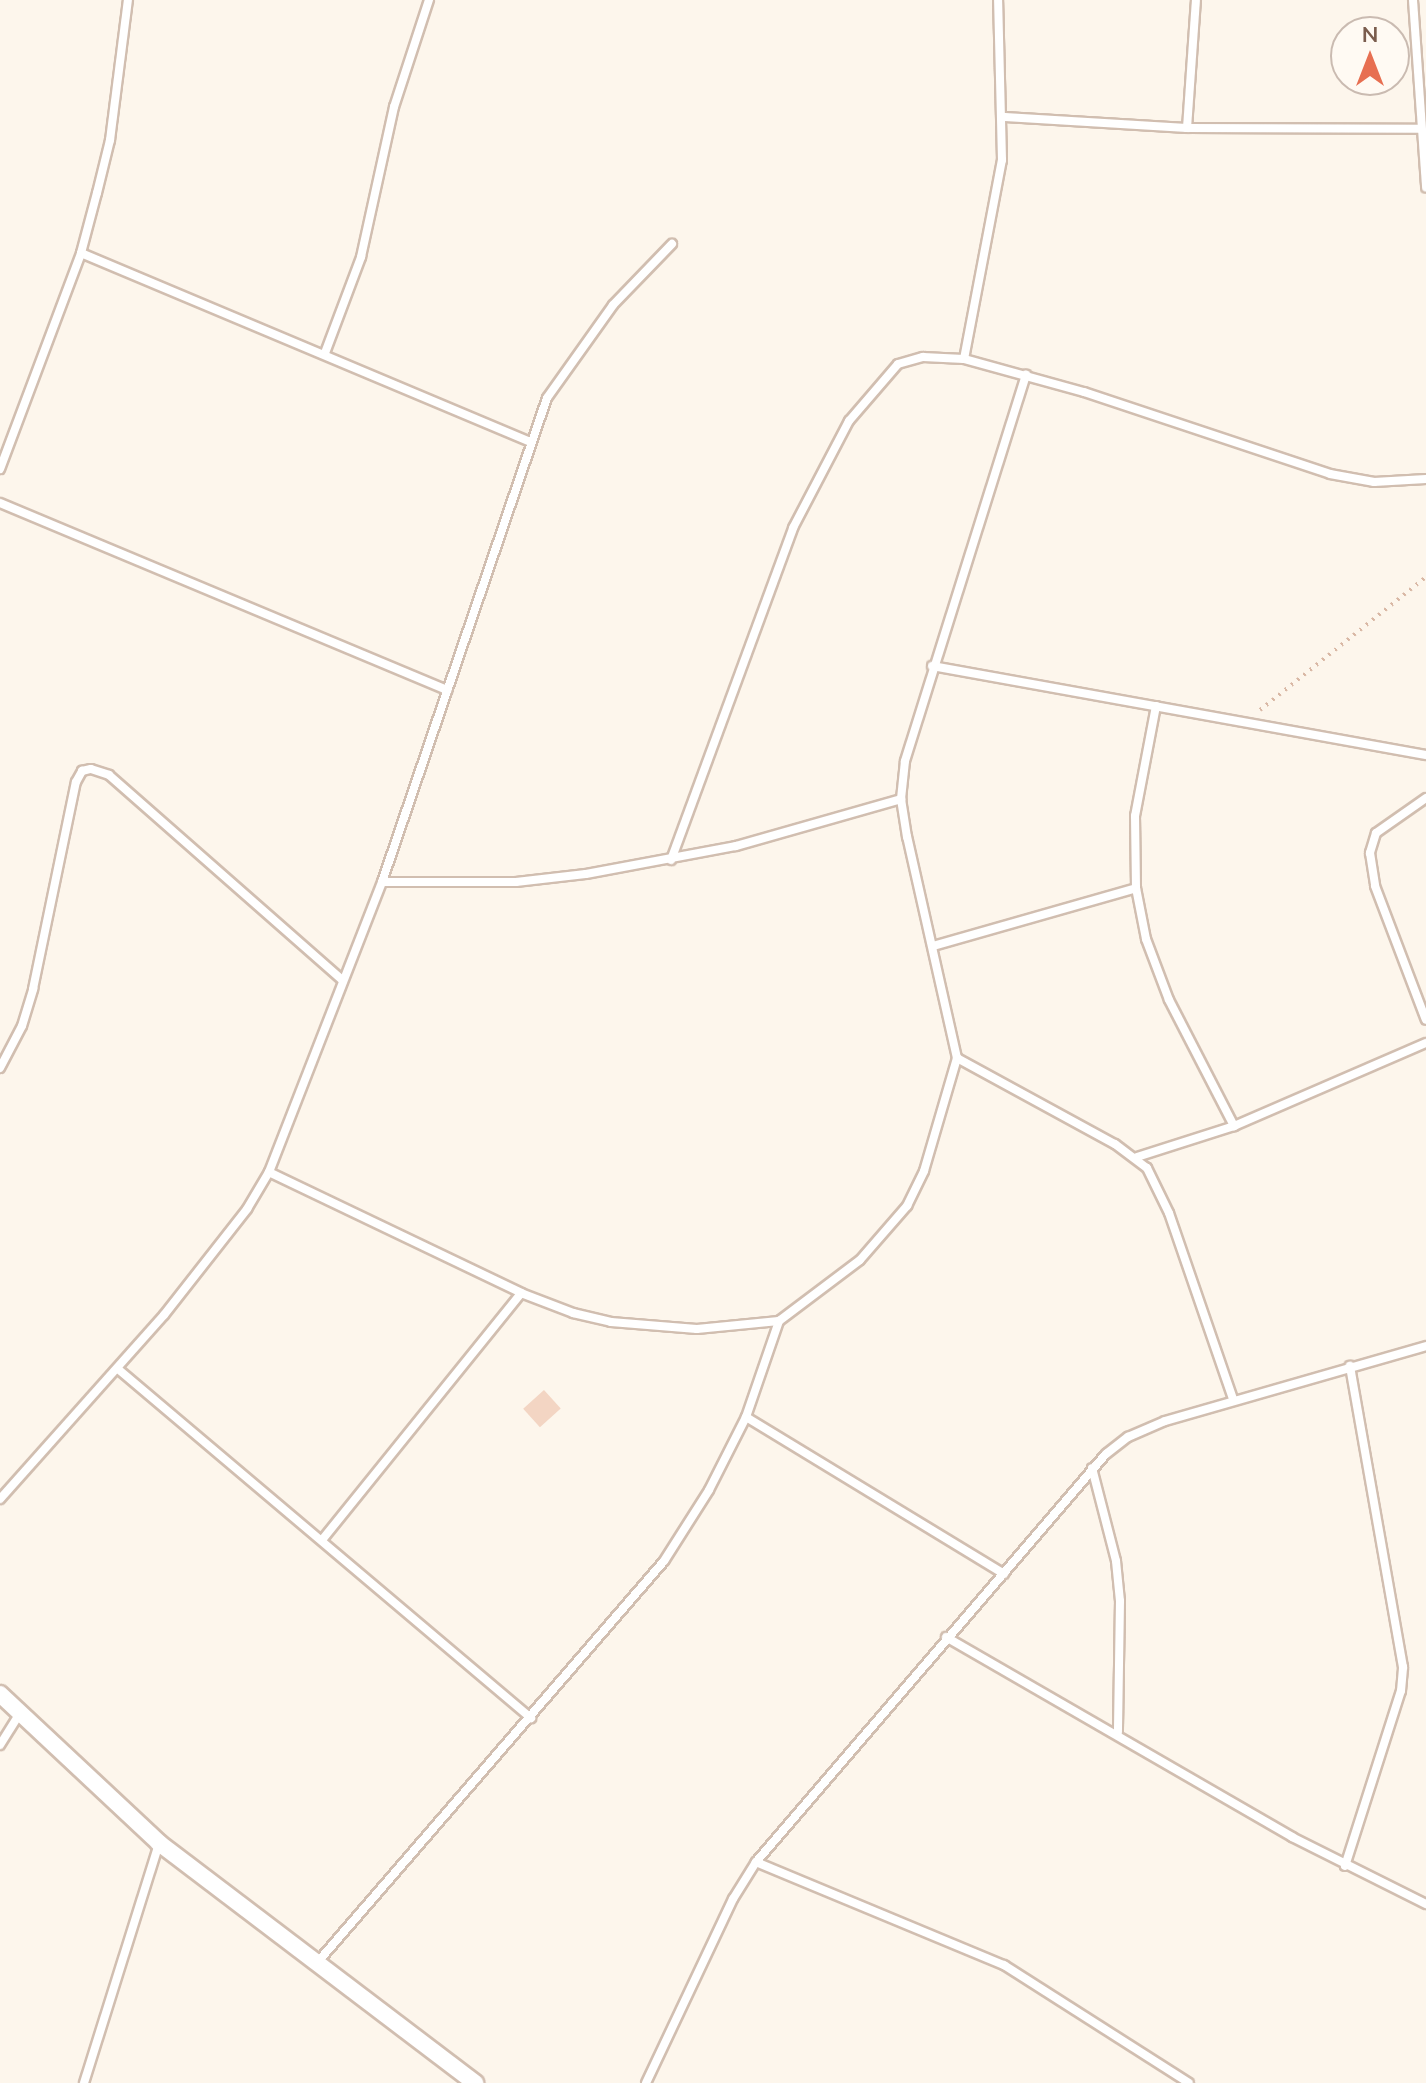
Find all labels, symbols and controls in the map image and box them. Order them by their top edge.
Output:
north arrow [1330,16,1410,96]
text: N [1362,20,1378,48]

